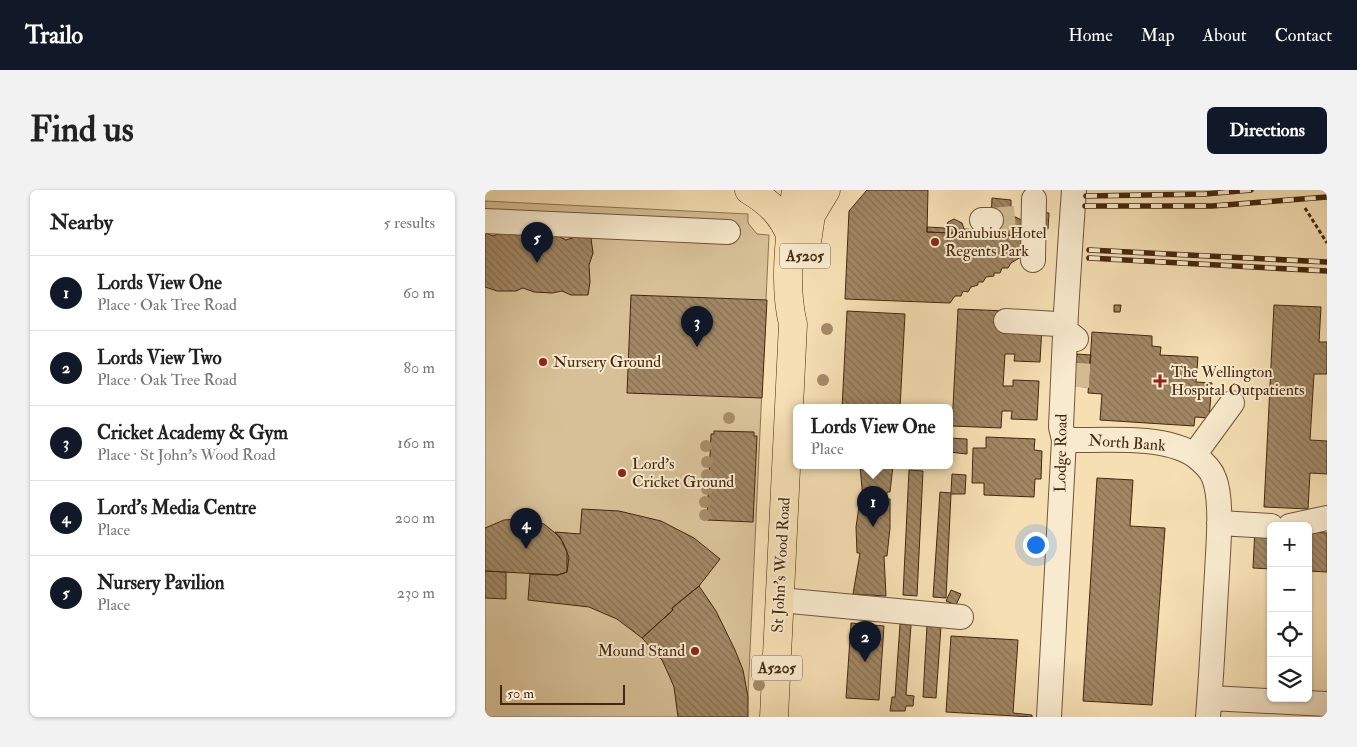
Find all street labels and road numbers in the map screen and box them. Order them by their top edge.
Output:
road number: A5205 [780,244,830,268]
street label: Lodge Road [1050,413,1072,492]
street label: North Bank [1088,430,1167,456]
street label: St John's Wood Road [767,497,796,633]
road number: A5205 [752,656,802,680]

